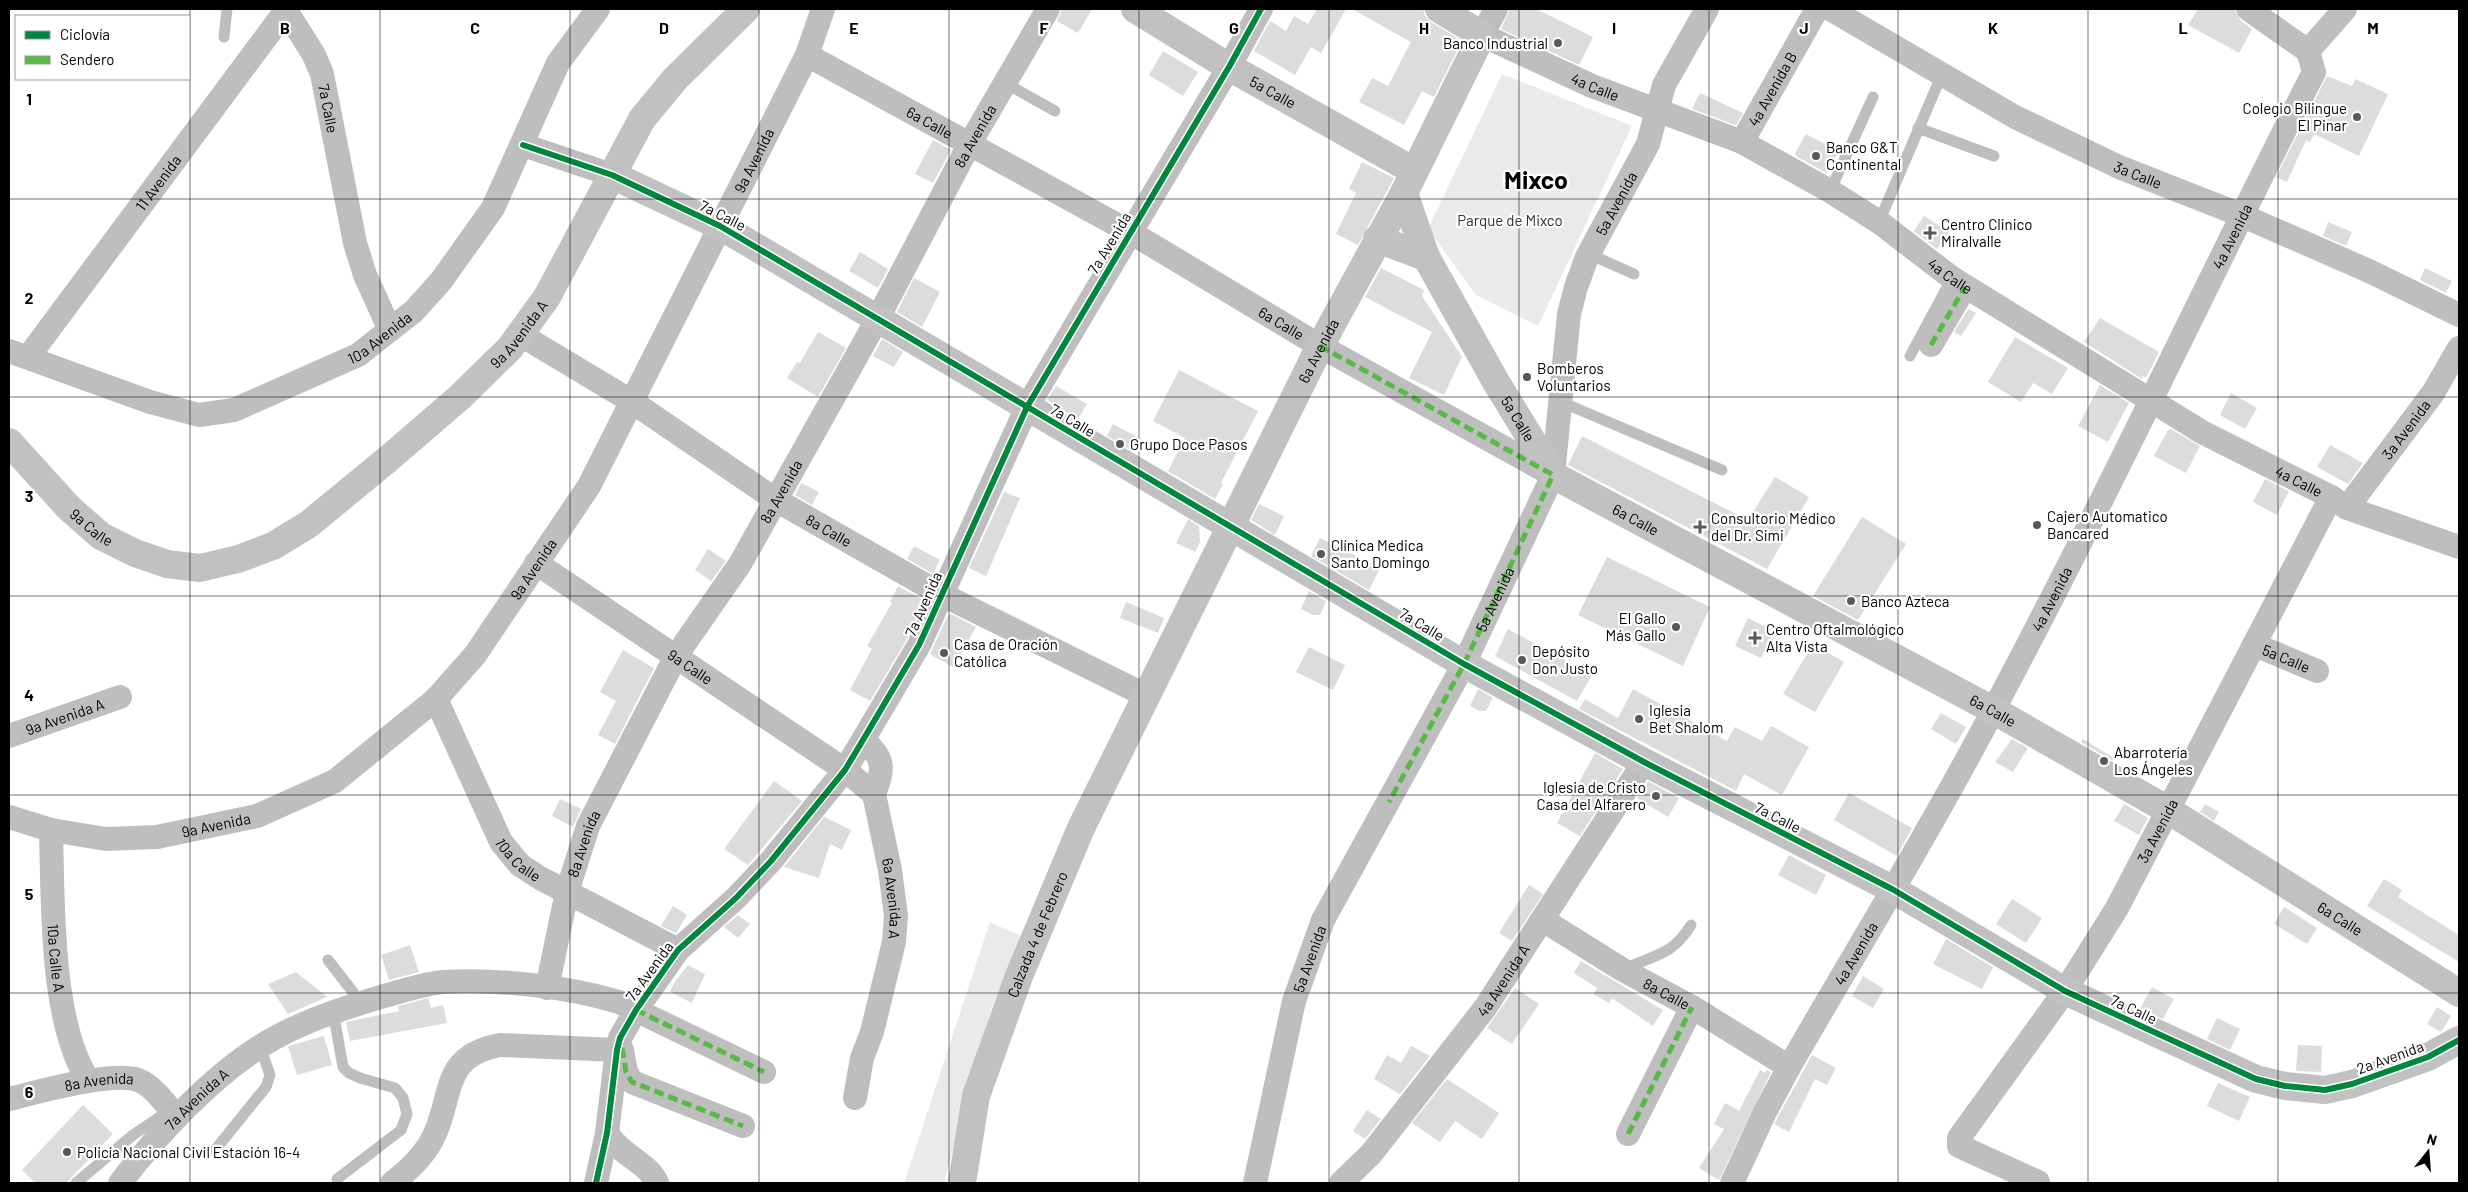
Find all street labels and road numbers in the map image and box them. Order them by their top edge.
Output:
street label: 4a Avenida B [1744,48,1800,129]
street label: 4a Calle [1568,69,1622,104]
street label: 5a Calle [1247,72,1299,112]
street label: 7a Calle [315,82,342,134]
street label: 8a Avenida [950,101,1000,171]
street label: 6a Calle [904,102,956,142]
street label: 9a Avenida [730,125,777,196]
street label: 11 Avenida [131,151,184,214]
street label: 3a Calle [2111,157,2165,192]
street label: 5a Avenida [1591,168,1640,238]
street label: 7a Calle [697,196,749,234]
street label: 4a Avenida [2208,201,2255,272]
street label: 7a Avenida [1083,209,1135,277]
street label: 4a Calle [1924,254,1976,298]
street label: 9a Avenida A [486,296,551,372]
street label: 6a Calle [1255,302,1308,343]
street label: 10a Avenida [345,308,415,368]
street label: 6a Avenida [1294,316,1342,386]
street label: 5a Calle [1498,393,1539,445]
street label: 3a Avenida [2378,396,2434,463]
street label: 7a Calle [1047,400,1099,440]
street label: 8a Avenida [756,457,806,526]
street label: 4a Calle [2273,462,2326,500]
street label: 6a Calle [1610,500,1662,539]
street label: 9a Calle [67,504,116,550]
street label: 8a Calle [803,510,855,550]
street label: 9a Avenida [506,535,560,603]
street label: 5a Avenida [1471,564,1517,635]
street label: 4a Avenida [2027,564,2075,634]
street label: 7a Avenida [901,569,945,639]
street label: 7a Calle [1396,604,1448,644]
street label: 5a Calle [2260,640,2313,676]
street label: 9a Calle [665,645,716,688]
street label: 6a Calle [1967,690,2019,730]
street label: 9a Avenida A [23,694,106,739]
street label: 3a Avenida [2133,796,2181,866]
street label: 7a Calle [1752,798,1804,836]
street label: 8a Avenida [563,807,604,879]
street label: 9a Avenida [180,809,252,841]
street label: 10a Calle [492,835,544,885]
street label: 6a Avenida A [879,856,905,940]
street label: Calzada 4 de Febrero [1003,868,1071,1000]
street label: 6a Calle [2314,897,2366,939]
street label: 4a Avenida [1830,918,1881,988]
street label: 10a Calle A [45,923,69,993]
street label: 5a Avenida [1289,923,1329,995]
street label: 7a Avenida [621,938,677,1004]
street label: 4a Avenida A [1473,941,1533,1020]
street label: 8a Calle [1640,974,1693,1013]
street label: 7a Calle [2108,990,2160,1028]
street label: 2a Avenida [2354,1037,2426,1077]
street label: 7a Avenida A [161,1064,232,1133]
street label: 8a Avenida [63,1069,135,1094]

